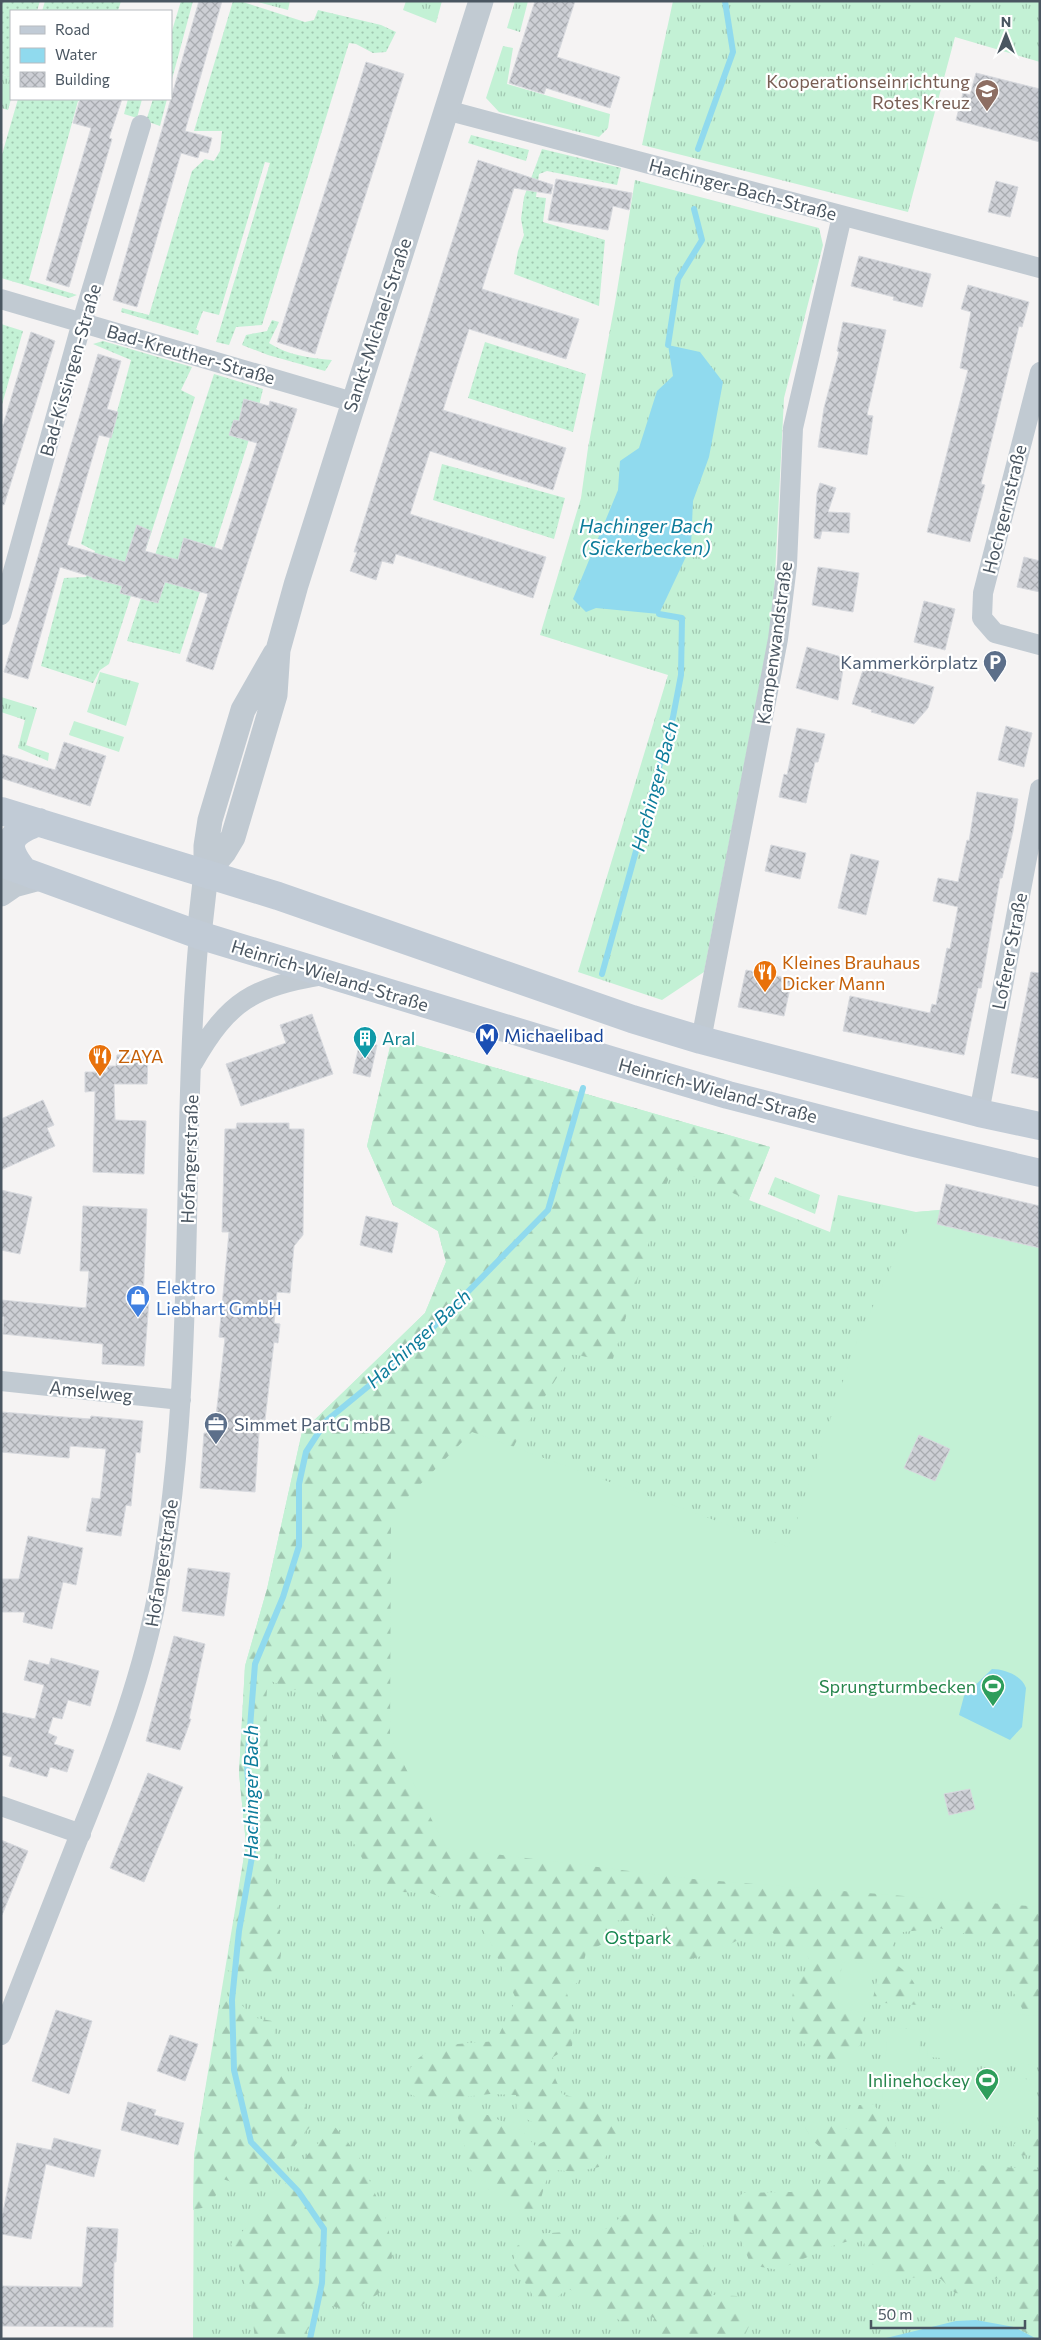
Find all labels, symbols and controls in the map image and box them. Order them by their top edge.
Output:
legend [10,10,172,100]
north arrow [981,10,1031,60]
text: N [1001,13,1011,30]
text: Road [55,20,90,38]
text: Water [55,45,97,63]
text: Building [55,70,110,88]
place label: Kooperationseinrichtung Rotes Kreuz [766,70,970,113]
school or university icon: Kooperationseinrichtung Rotes Kreuz [974,78,1000,112]
street label: Hachinger-Bach-Straße [647,153,839,225]
street label: Sankt-Michael-Straße [338,235,416,415]
street label: Bad-Kissingen-Straße [35,281,105,459]
street label: Bad-Kreuther-Straße [104,319,278,389]
street label: Hochgernstraße [977,442,1031,576]
water label: Hachinger Bach (Sickerbecken) [579,514,713,559]
street label: Kampenwandstraße [752,560,796,726]
parking icon: Kammerkörplatz [982,649,1008,683]
place label: Kammerkörplatz [840,651,978,673]
water label: Hachinger Bach [626,718,682,854]
street label: Loferer Straße [987,891,1031,1011]
street label: Heinrich-Wieland-Straße [229,935,431,1015]
place label: Kleines Brauhaus Dicker Mann [782,951,920,994]
restaurant icon: Kleines Brauhaus Dicker Mann [752,959,778,993]
metro station icon: Michaelibad [474,1022,500,1056]
place label: Michaelibad [504,1024,604,1046]
building icon: Aral [352,1025,378,1059]
place label: Aral [382,1027,415,1049]
restaurant icon: ZAYA [87,1043,113,1077]
place label: ZAYA [118,1045,164,1067]
street label: Heinrich-Wieland-Straße [616,1053,820,1127]
street label: Hofangerstraße [176,1094,202,1224]
place label: Elektro Liebhart GmbH [156,1276,282,1319]
shop icon: Elektro Liebhart GmbH [125,1284,151,1318]
water label: Hachinger Bach [361,1284,475,1392]
street label: Amselweg [48,1376,134,1406]
office icon: Simmet PartG mbB [203,1411,229,1445]
place label: Simmet PartG mbB [234,1413,391,1435]
street label: Hofangerstraße [140,1498,182,1628]
sports icon: Sprungturmbecken [980,1673,1006,1707]
place label: Sprungturmbecken [819,1675,976,1697]
water label: Hachinger Bach [239,1725,262,1859]
park label: Ostpark [604,1926,672,1948]
sports icon: Inlinehockey [974,2067,1000,2101]
place label: Inlinehockey [868,2069,970,2091]
scale bar [871,2298,1025,2330]
text: 50 m [878,2305,912,2323]

